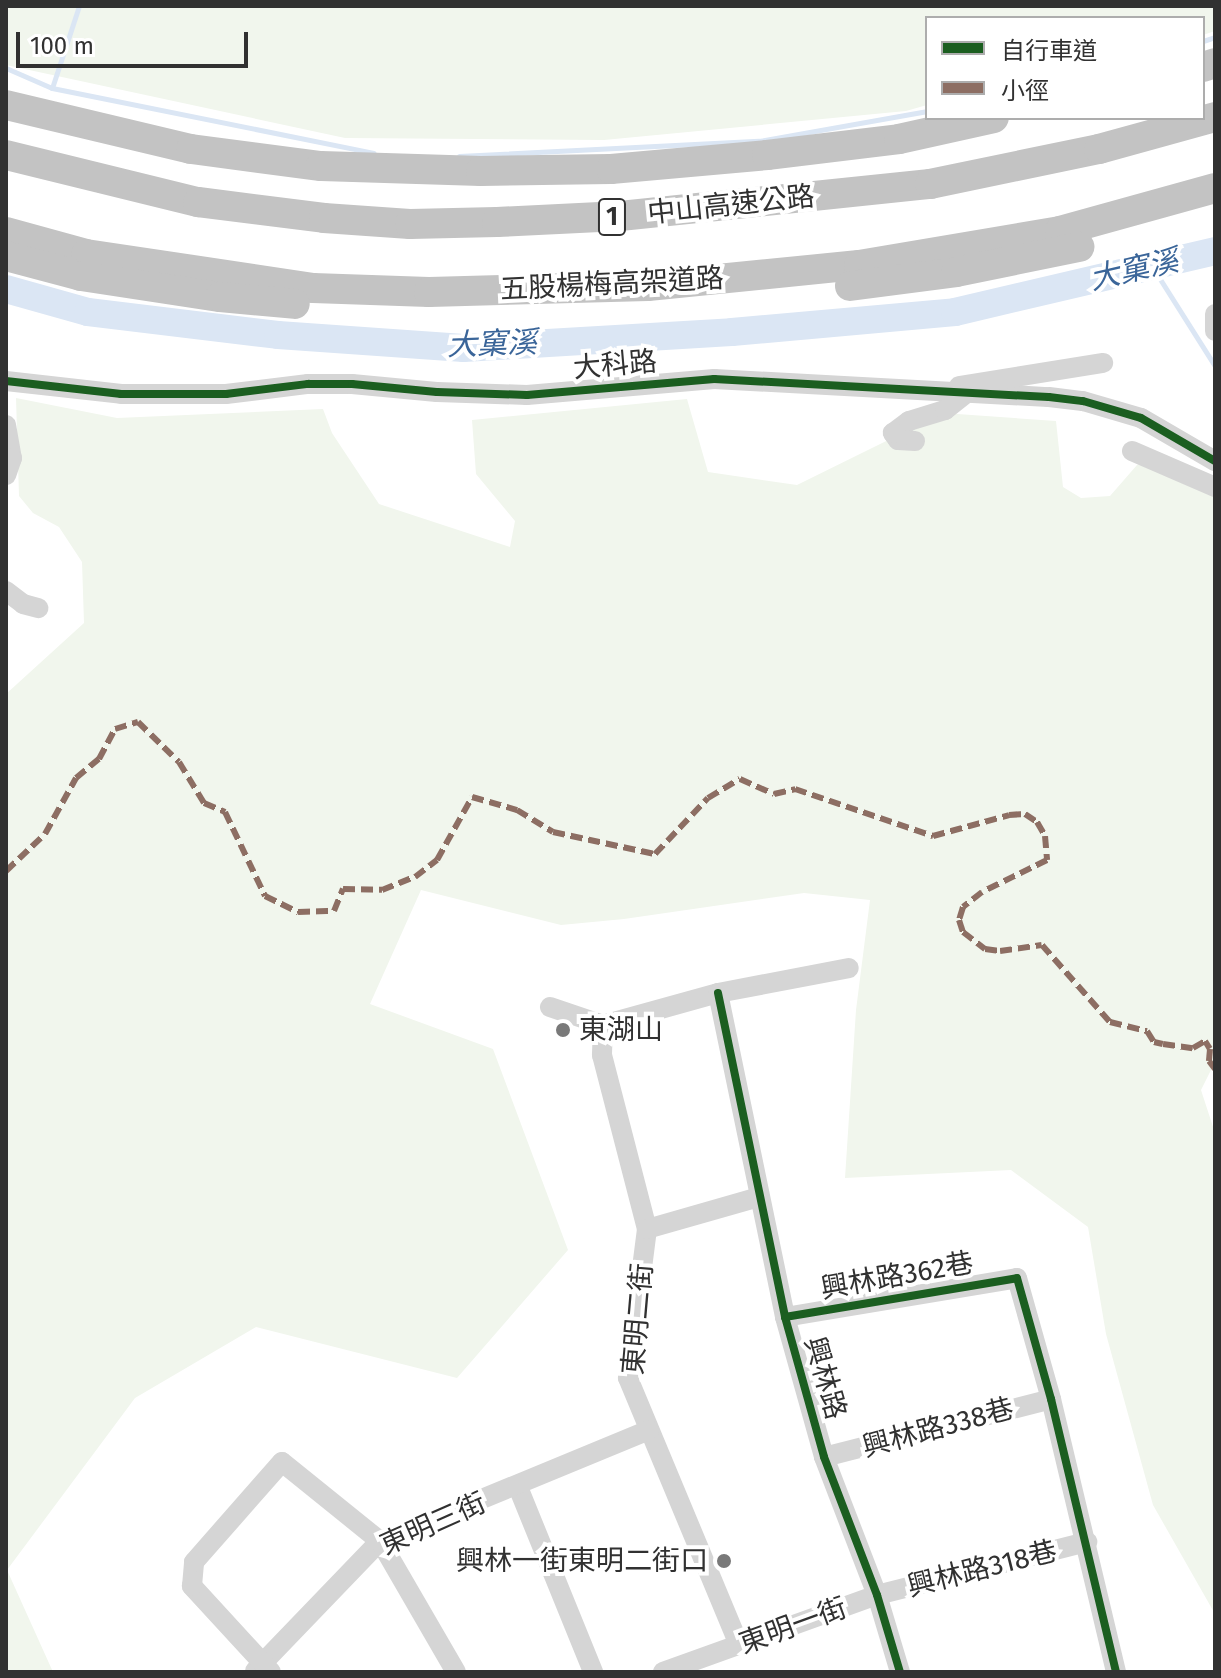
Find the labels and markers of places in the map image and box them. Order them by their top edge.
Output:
place label: 東湖山 [579,1013,663,1047]
marker: 東湖山 [554,1021,572,1039]
place label: 興林一街東明二街口 [456,1544,708,1578]
marker: 興林一街東明二街口 [715,1552,733,1570]

